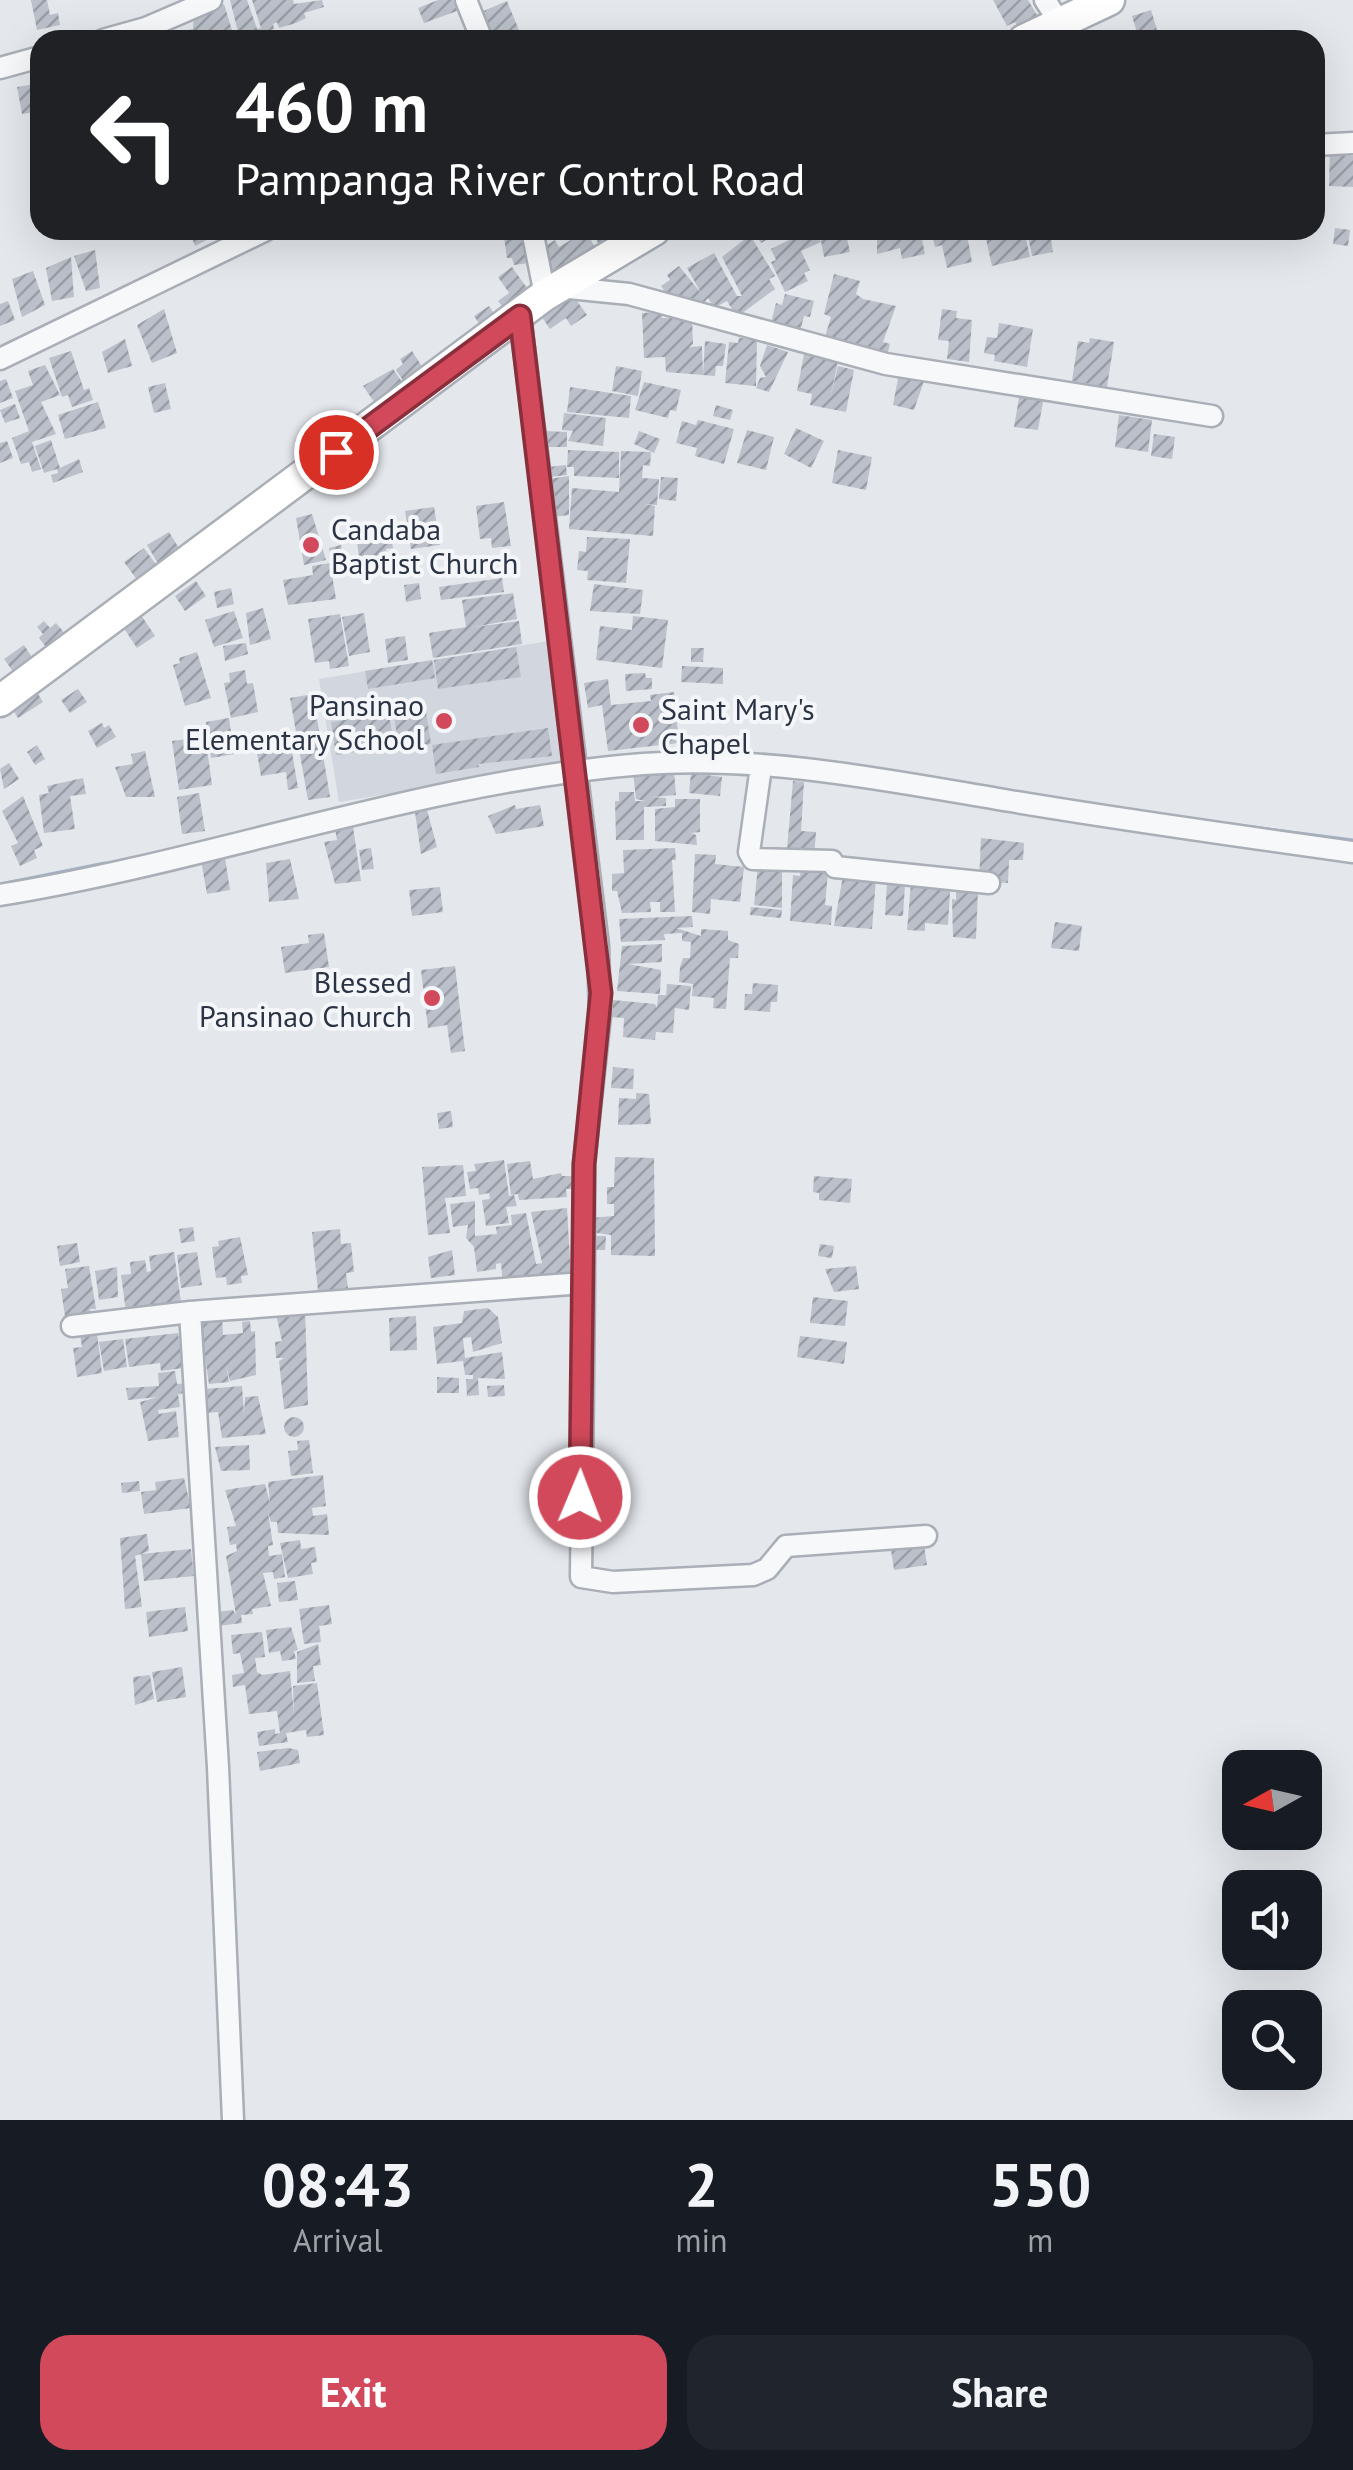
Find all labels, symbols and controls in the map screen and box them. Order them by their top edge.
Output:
text: 460 m [235,61,428,151]
icon: left [70,70,200,200]
text: Pampanga River Control Road [235,149,805,207]
pin [294,410,379,495]
icon: arrive [309,425,364,480]
place label: Candaba Baptist Church [331,509,519,582]
marker: Candaba Baptist Church [300,534,322,556]
place label: Pansinao Elementary School [185,685,424,758]
place label: Saint Mary's Chapel [661,689,815,762]
marker: Pansinao Elementary School [433,710,455,732]
marker: Saint Mary's Chapel [630,714,652,736]
place label: Blessed Pansinao Church [199,962,412,1035]
marker: Blessed Pansinao Church [421,987,443,1009]
position arrow [528,1445,632,1549]
north arrow [1222,1750,1322,1850]
map controls [1222,1750,1322,2090]
button: sound [1222,1870,1322,1970]
button: search [1222,1990,1322,2090]
text: 08:43 [262,2145,414,2223]
text: 2 [685,2145,719,2223]
text: 550 [989,2145,1091,2223]
text: Arrival [293,2219,383,2261]
text: min [676,2219,728,2261]
text: m [1027,2219,1053,2261]
button: Exit [40,2335,667,2450]
button: Share [687,2335,1313,2450]

